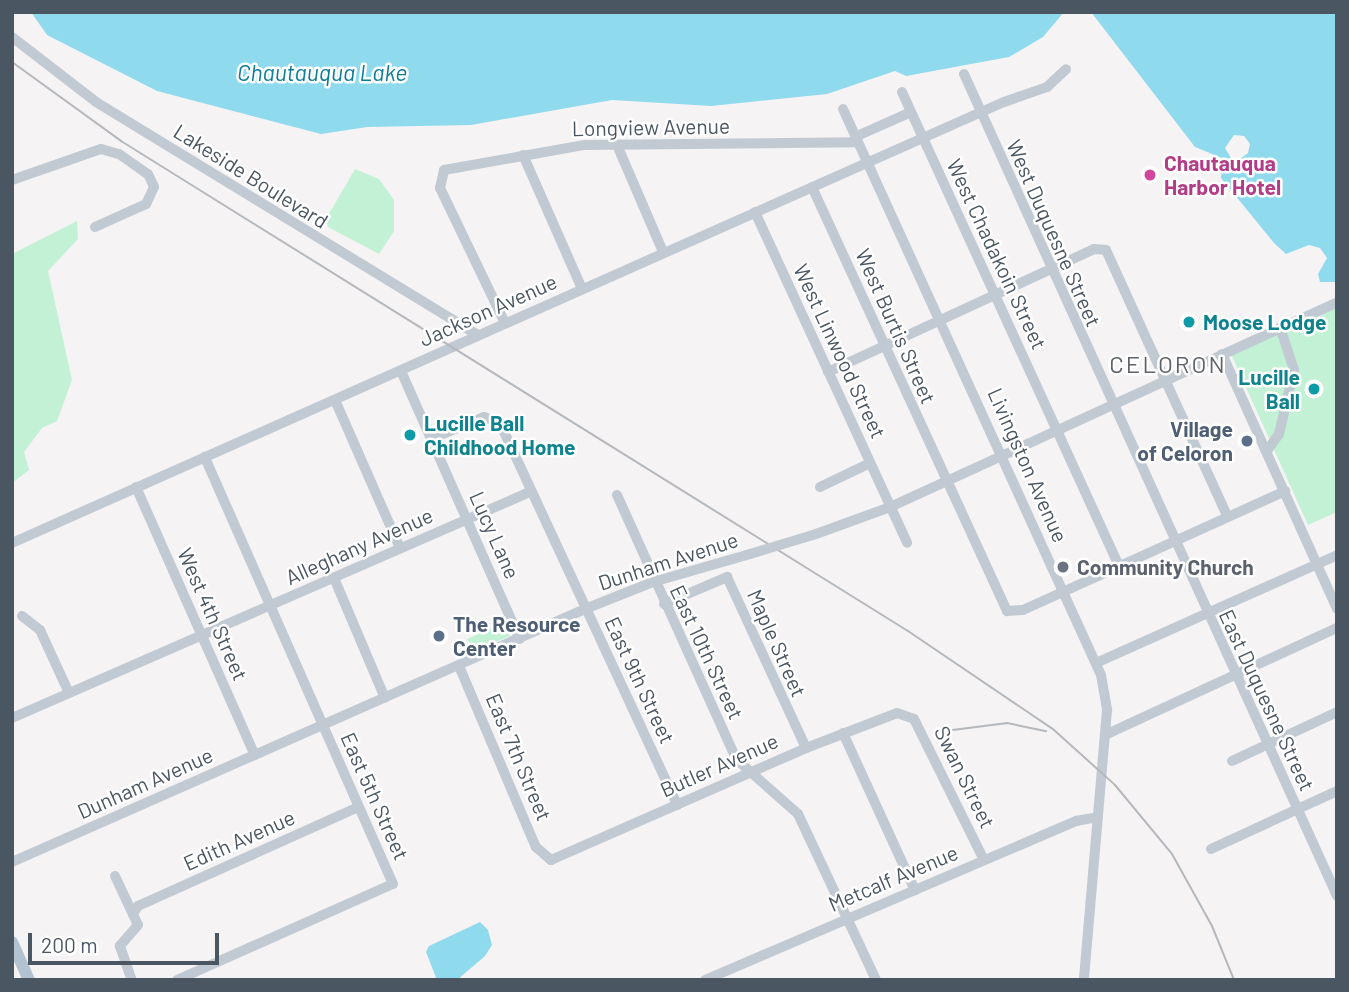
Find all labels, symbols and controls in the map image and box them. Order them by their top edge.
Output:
water label: Chautauqua Lake [237,58,407,86]
street label: Longview Avenue [572,113,730,141]
street label: Lakeside Boulevard [169,118,333,234]
street label: West Duquesne Street [1001,136,1107,330]
place label: Chautauqua Harbor Hotel [1164,150,1281,200]
street label: West Chadakoin Street [942,155,1052,353]
marker: Chautauqua Harbor Hotel [1142,167,1158,183]
street label: West Burtis Street [851,245,941,407]
street label: West Linwood Street [789,260,891,442]
street label: Jackson Avenue [415,268,561,352]
place label: Moose Lodge [1203,309,1326,335]
marker: Moose Lodge [1181,314,1197,330]
district label: CELORON [1110,350,1226,378]
place label: Lucille Ball [1238,364,1300,414]
marker: Lucille Ball [1306,381,1322,397]
street label: Livingston Avenue [983,384,1073,546]
place label: Lucille Ball Childhood Home [424,410,575,460]
place label: Village of Celoron [1137,416,1233,466]
marker: Lucille Ball Childhood Home [402,427,418,443]
marker: Village of Celoron [1239,433,1255,449]
street label: Lucy Lane [465,487,525,583]
street label: Alleghany Avenue [281,502,437,590]
street label: Dunham Avenue [595,527,741,595]
street label: West 4th Street [173,544,253,684]
place label: Community Church [1077,554,1254,580]
marker: Community Church [1055,559,1071,575]
street label: East 10th Street [665,581,749,723]
street label: Maple Street [742,585,812,701]
street label: East Duquesne Street [1214,605,1320,795]
place label: The Resource Center [453,611,581,661]
street label: East 9th Street [600,613,680,747]
marker: The Resource Center [431,628,447,644]
street label: East 7th Street [481,690,557,824]
street label: Swan Street [929,722,1001,832]
street label: East 5th Street [336,728,414,864]
street label: Butler Avenue [656,728,782,802]
street label: Dunham Avenue [73,742,217,824]
street label: Edith Avenue [179,804,299,876]
street label: Metcalf Avenue [824,839,962,917]
scale bar [32,918,222,962]
text: 200 m [41,932,98,957]

